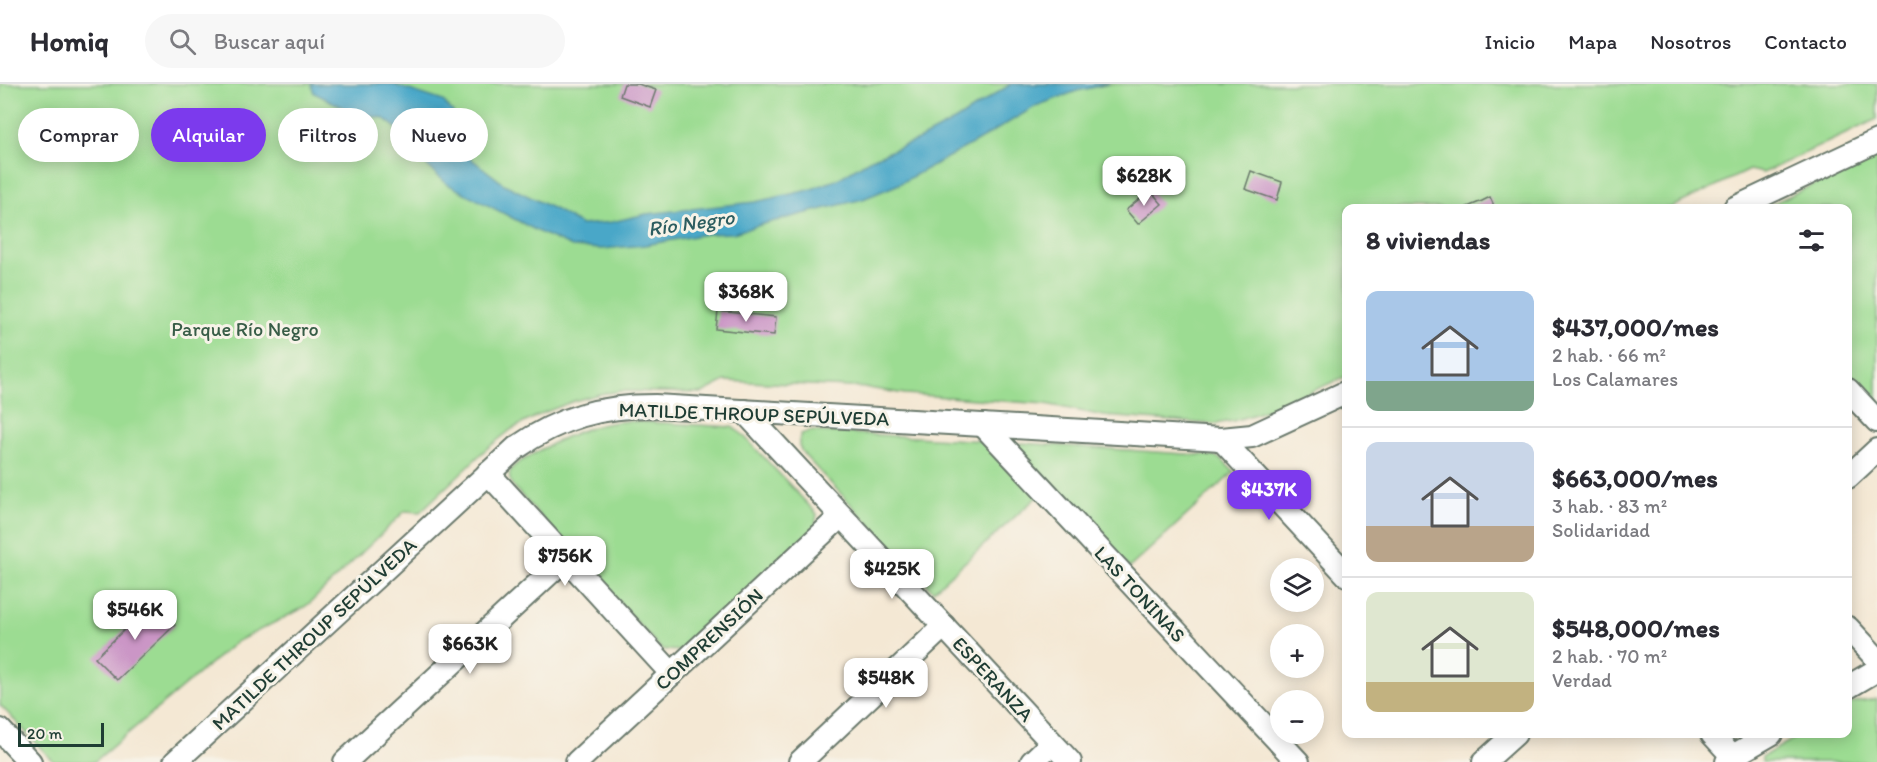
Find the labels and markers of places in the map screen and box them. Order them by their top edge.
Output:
pin: $628K [1102,156,1186,207]
pin: $368K [704,272,788,323]
pin: $437K [1227,470,1311,521]
pin: $756K [523,536,607,587]
pin: $425K [850,549,934,600]
pin: $546K [93,590,177,641]
pin: $663K [428,624,512,675]
pin: $548K [844,658,928,709]

